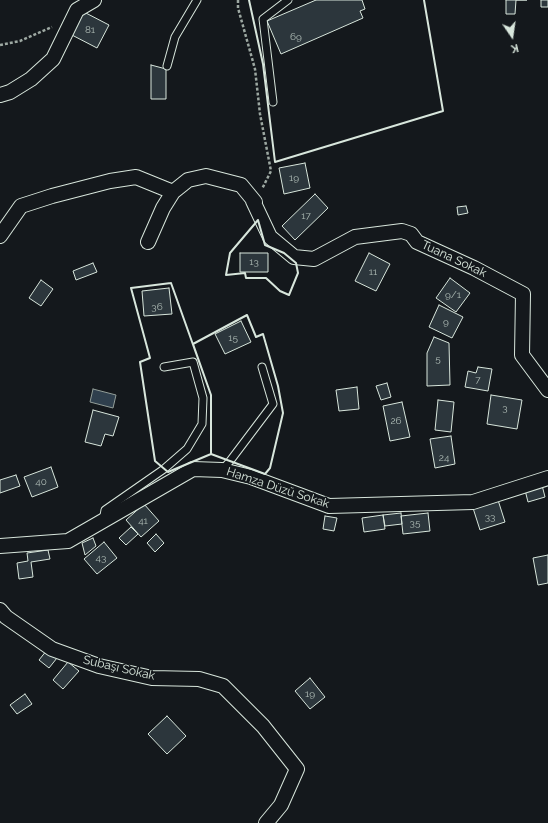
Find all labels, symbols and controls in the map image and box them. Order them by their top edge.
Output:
north arrow [492,16,532,56]
house number: 81 [85,24,95,36]
house number: 69 [290,31,302,43]
text: K [510,41,520,55]
house number: 19 [289,172,299,184]
house number: 17 [301,210,311,222]
street label: Tuana Sokak [419,238,489,280]
house number: 13 [249,256,259,268]
house number: 11 [369,266,377,278]
house number: 9/1 [445,289,461,301]
house number: 36 [151,301,163,313]
house number: 9 [443,316,449,328]
house number: 15 [228,332,238,344]
house number: 5 [435,353,441,365]
house number: 7 [475,374,481,386]
house number: 3 [502,402,508,414]
house number: 26 [390,415,402,427]
house number: 24 [439,452,449,464]
street label: Hamza Düzü Sokak [225,465,331,511]
house number: 40 [35,476,47,488]
house number: 33 [485,511,495,523]
house number: 41 [138,515,148,527]
house number: 35 [410,517,420,529]
house number: 43 [96,552,106,564]
street label: Subaşı Sokak [82,653,156,683]
house number: 19 [305,688,315,700]

